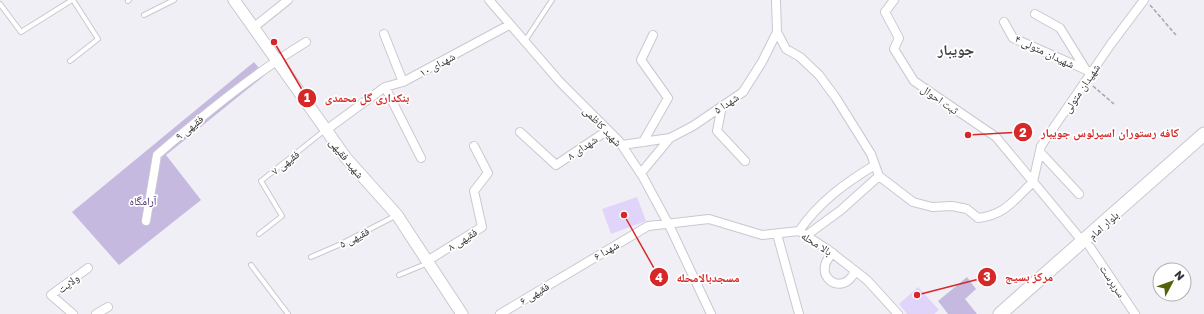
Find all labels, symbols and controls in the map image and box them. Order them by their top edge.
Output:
street label: شهیدان متولی ۴ [1013,32,1077,71]
district label: جویبار [937,40,975,59]
street label: شهدای ۱۰ [417,49,458,80]
street label: شهیدان متولی [1060,61,1103,116]
street label: ثبت احوال [918,81,961,118]
callout: بنکداری گل محمدی [297,86,417,110]
text: 1 [304,90,310,105]
text: بنکداری گل محمدی [325,90,409,106]
street label: شهدا ۵ [711,90,741,116]
street label: شهید کاظمی [580,103,625,149]
street label: فقیهی ۹ [172,112,207,143]
callout: کافه رستوران اسپرلوس جویبار [1013,120,1187,144]
text: 2 [1019,125,1027,140]
text: کافه رستوران اسپرلوس جویبار [1040,125,1180,141]
street label: شهدای ۸ [564,132,600,163]
street label: شهید فقیهی [326,135,367,181]
street label: فقیهی ۷ [268,147,303,178]
park label: آرامگاه [130,194,157,207]
street label: بلوار امام [1085,208,1121,243]
street label: فقیهی ۵ [337,224,372,251]
street label: فقیهی ۸ [445,225,480,254]
street label: بالا محله [799,228,835,258]
street label: شهدا ۶ [591,238,621,262]
street label: سرپرست [1097,262,1128,300]
north arrow [1152,262,1192,302]
callout: مسجدبالامحله [649,265,748,289]
callout: مرکز بسیج [977,265,1061,289]
text: N [1172,268,1188,283]
text: 3 [983,269,991,284]
text: مرکز بسیج [1005,269,1053,285]
text: 4 [655,270,663,285]
text: مسجدبالامحله [676,270,740,285]
street label: ولایت [55,271,81,295]
street label: فقیهی ۶ [517,279,552,308]

